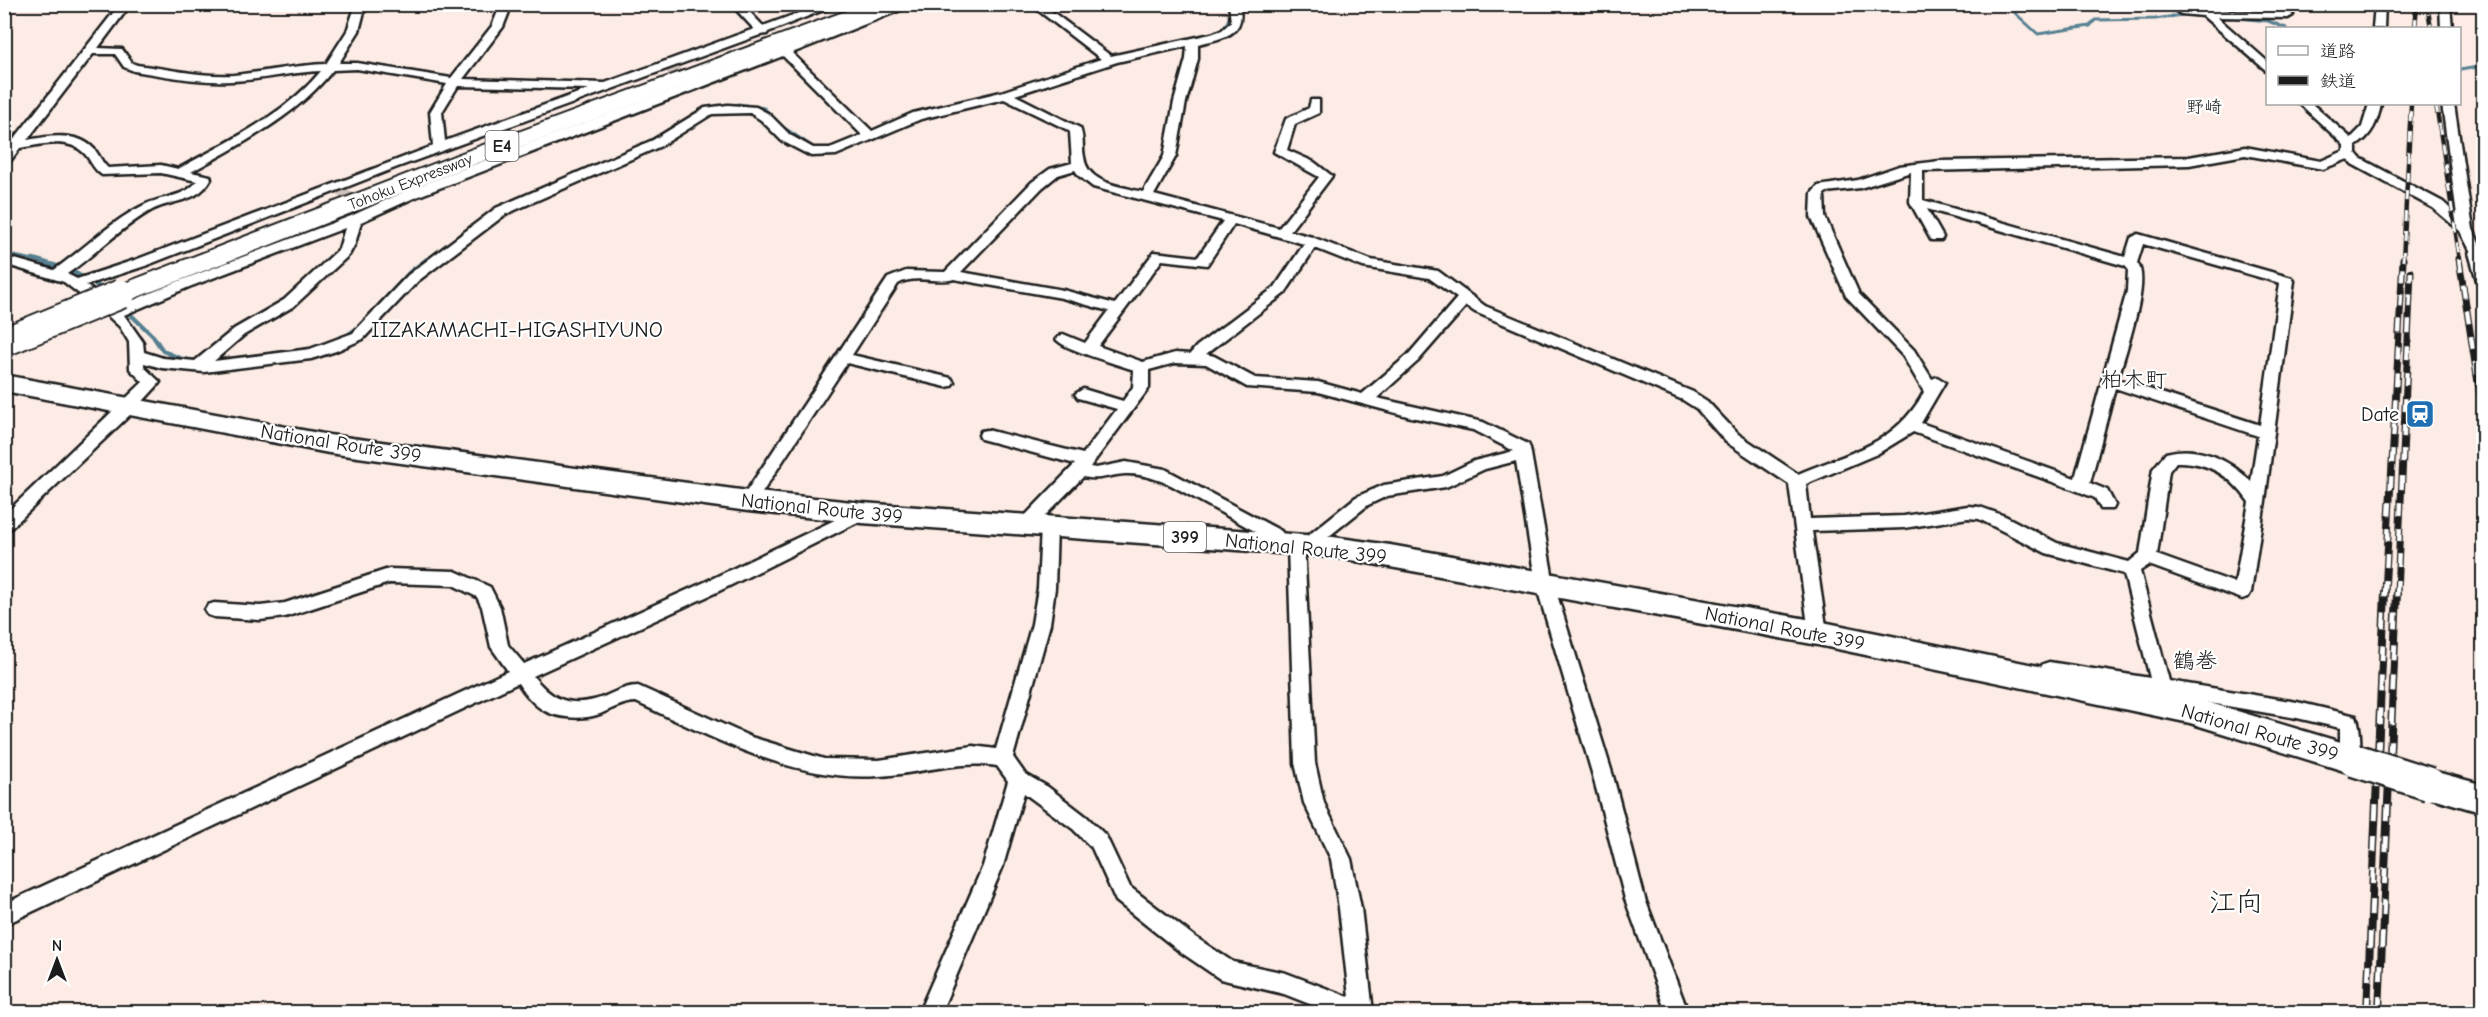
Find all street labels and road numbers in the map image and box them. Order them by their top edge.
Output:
road number: E4 [486,131,518,161]
street label: Tohoku Expressway [346,150,476,214]
street label: National Route 399 [259,419,423,468]
street label: National Route 399 [740,489,904,528]
road number: 399 [1164,522,1206,552]
street label: National Route 399 [1224,529,1388,568]
street label: National Route 399 [1703,602,1867,655]
street label: National Route 399 [2179,699,2341,766]

